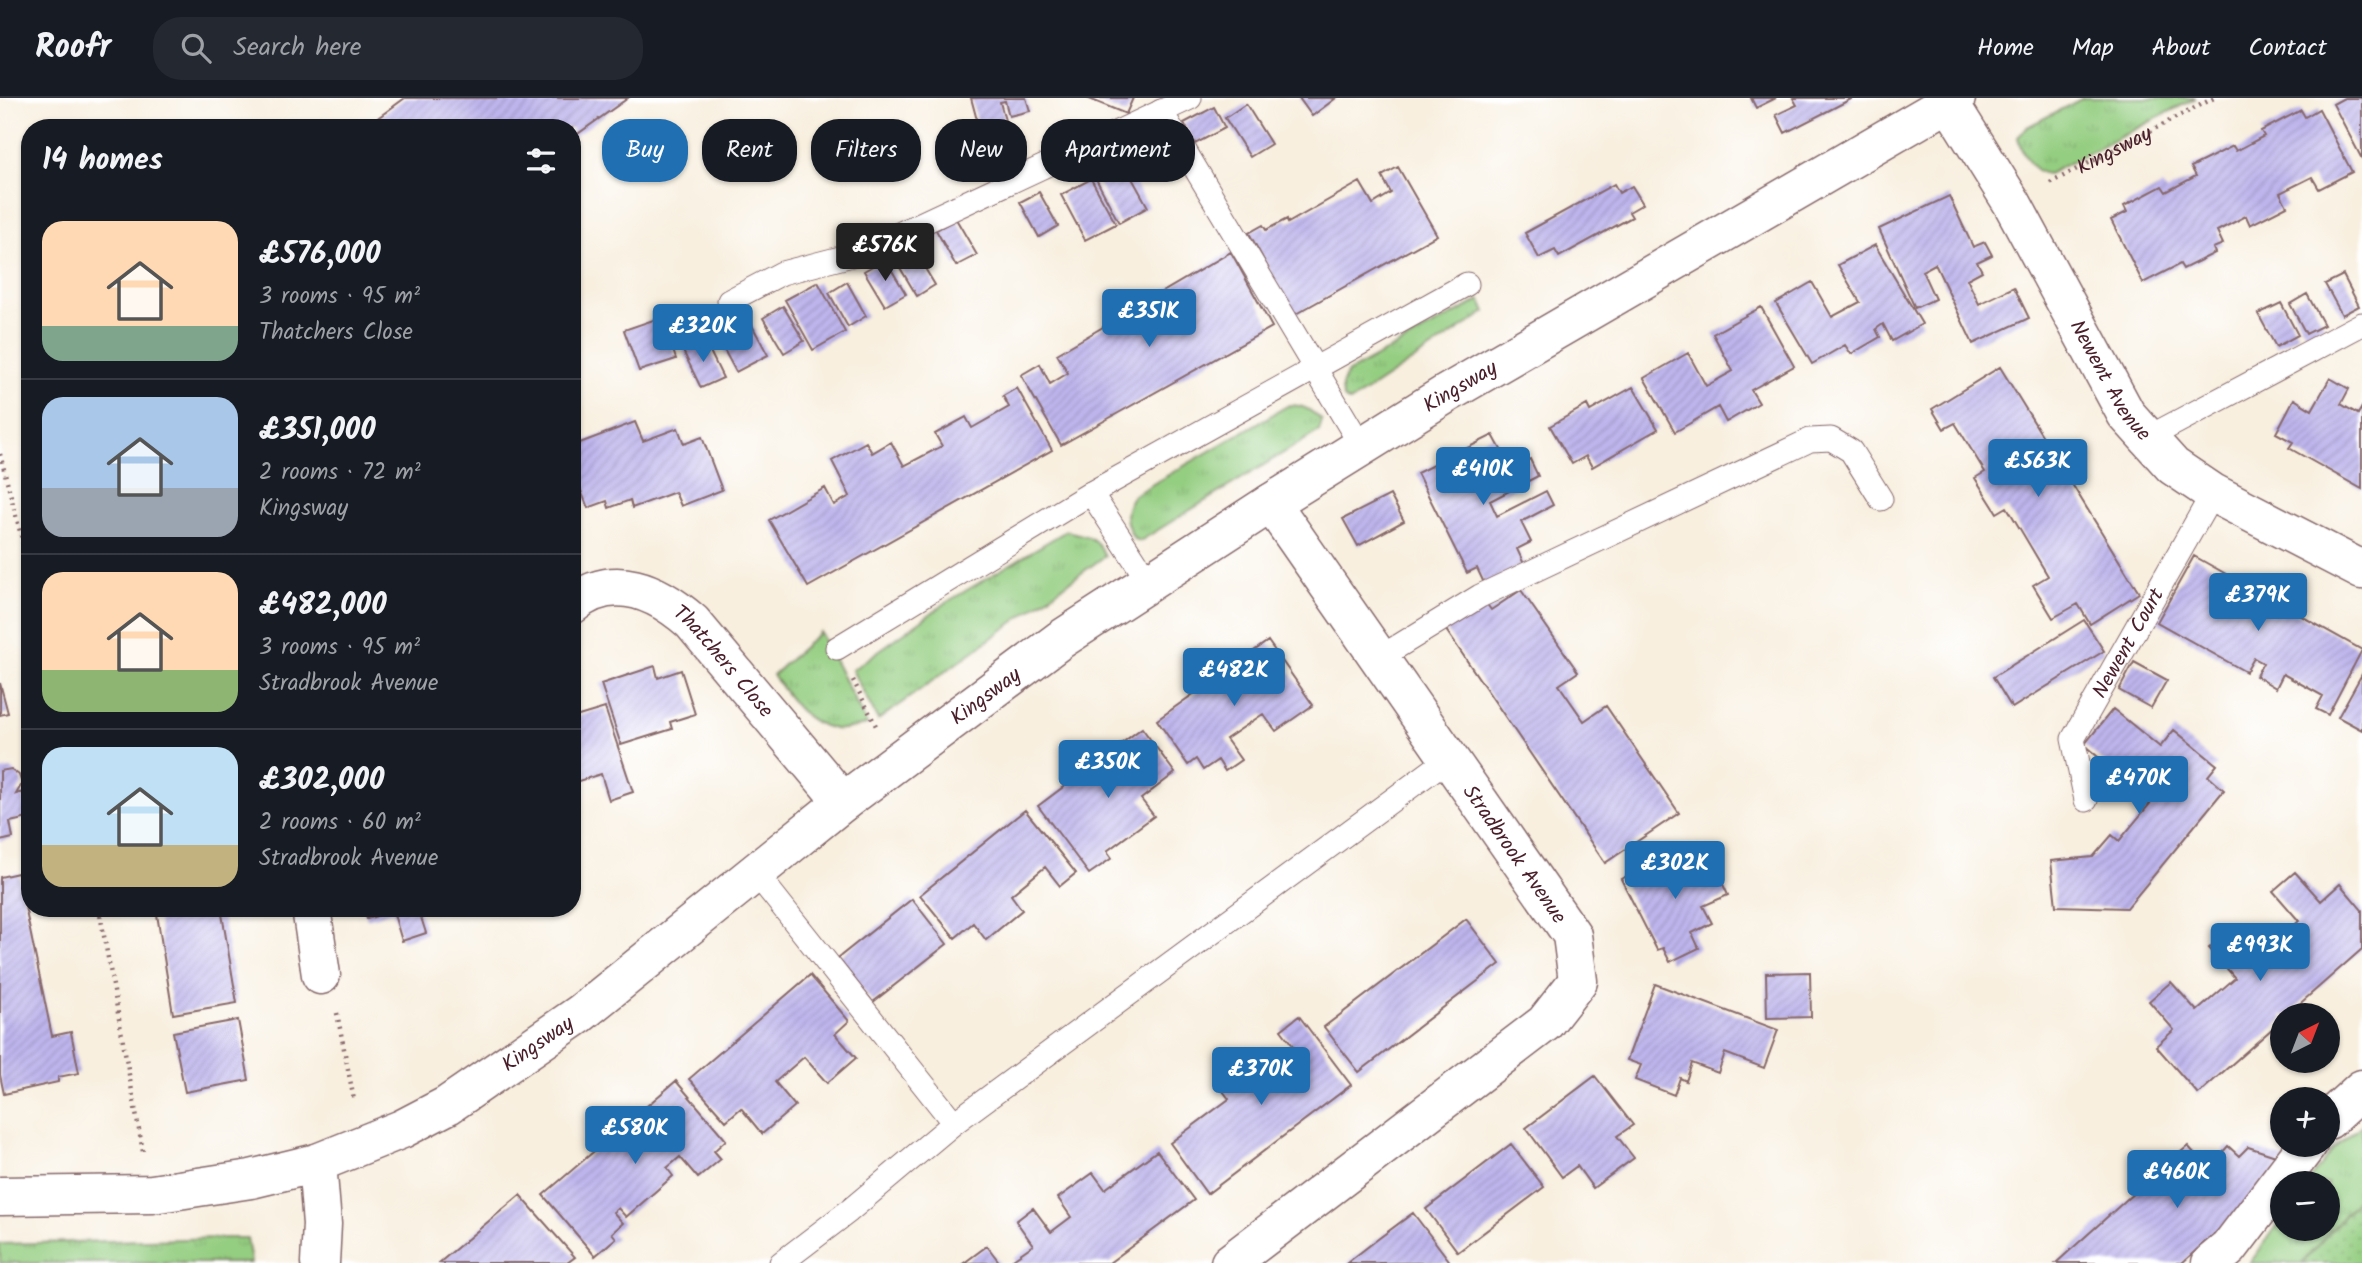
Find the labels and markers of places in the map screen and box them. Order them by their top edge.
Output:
pin: £576K [836,223,934,283]
pin: £351K [1100,289,1198,349]
pin: £320K [654,304,752,364]
pin: £563K [1989,440,2087,499]
pin: £410K [1434,448,1532,507]
pin: £379K [2209,574,2307,633]
pin: £482K [1185,648,1283,708]
pin: £350K [1059,740,1157,800]
pin: £470K [2090,756,2188,816]
pin: £302K [1626,842,1724,901]
pin: £993K [2211,924,2309,983]
pin: £370K [1212,1048,1310,1107]
pin: £580K [586,1107,684,1166]
pin: £460K [2128,1150,2226,1210]

